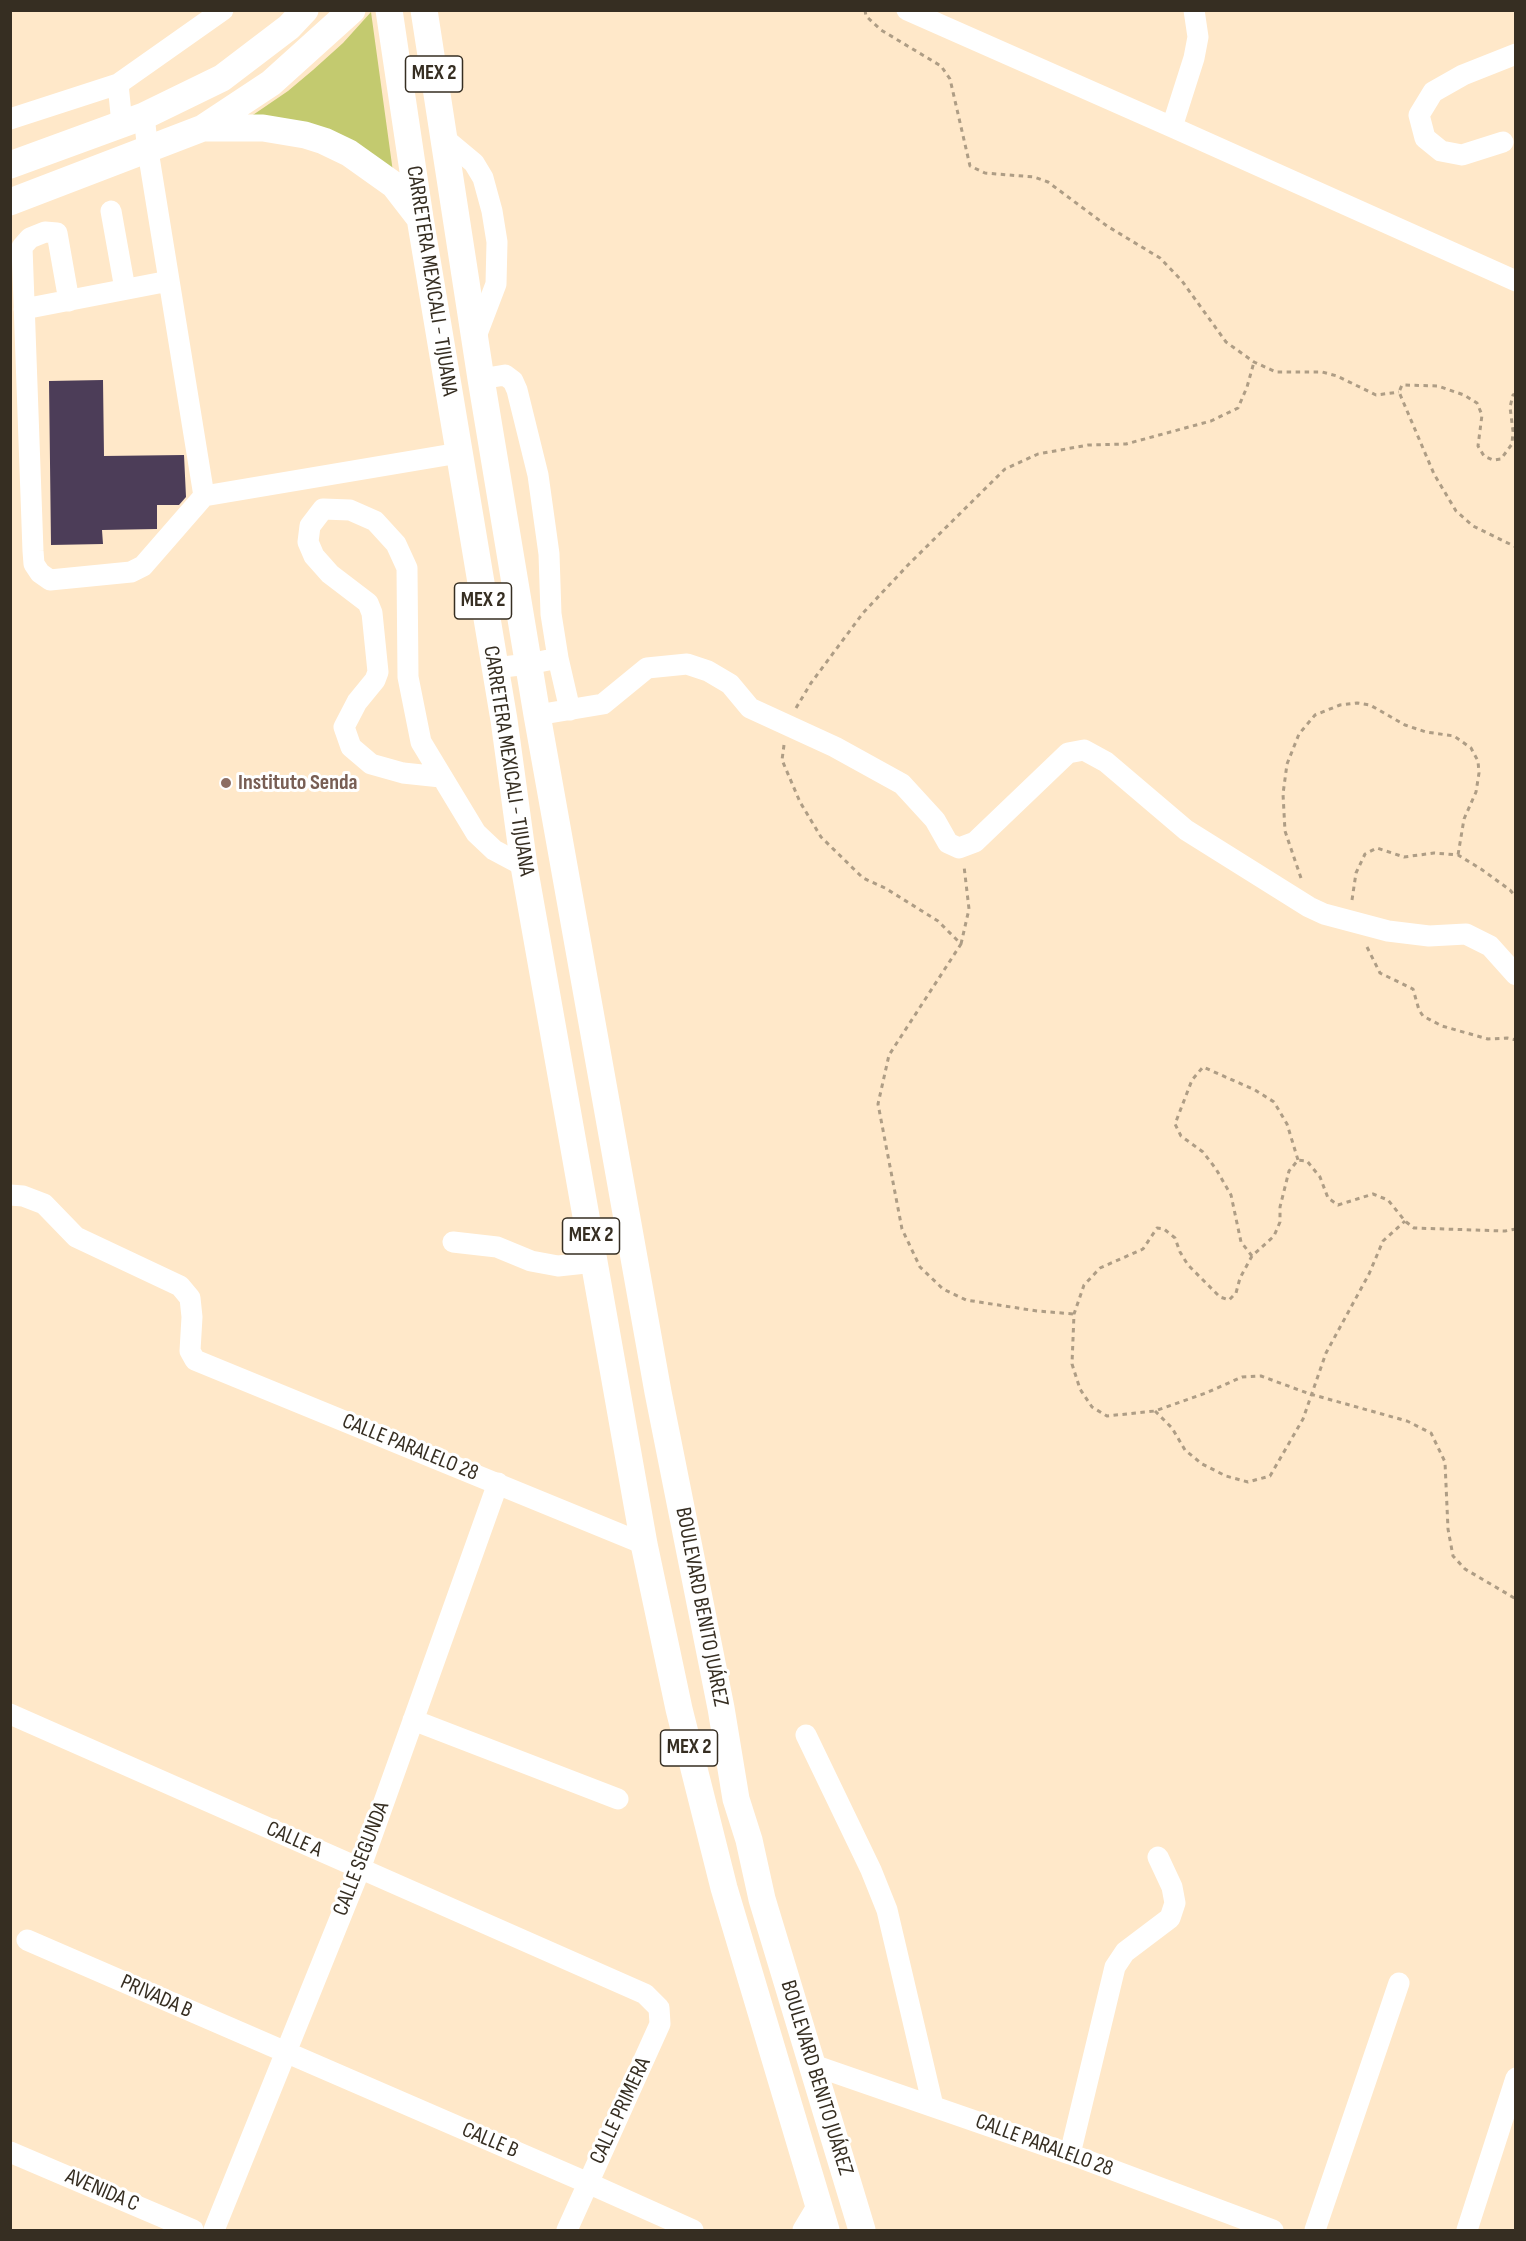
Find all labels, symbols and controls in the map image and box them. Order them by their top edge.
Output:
road number: MEX 2 [406,56,462,92]
street label: CARRETERA MEXICALI - TIJUANA [400,164,462,398]
road number: MEX 2 [454,583,512,619]
street label: CARRETERA MEXICALI - TIJUANA [477,644,539,878]
place label: Instituto Senda [238,770,358,796]
marker: Instituto Senda [219,776,233,790]
road number: MEX 2 [562,1218,620,1254]
street label: CALLE PARALELO 28 [338,1409,482,1487]
street label: BOULEVARD BENITO JUÁREZ [669,1505,733,1709]
road number: MEX 2 [660,1730,718,1766]
street label: CALLE SEGUNDA [328,1798,396,1920]
street label: CALLE A [262,1816,326,1864]
street label: PRIVADA B [116,1970,196,2024]
street label: BOULEVARD BENITO JUÁREZ [774,1977,858,2179]
street label: CALLE PRIMERA [585,2054,657,2168]
street label: CALLE PARALELO 28 [972,2109,1116,2183]
street label: CALLE B [458,2117,522,2165]
street label: AVENIDA C [61,2164,143,2218]

